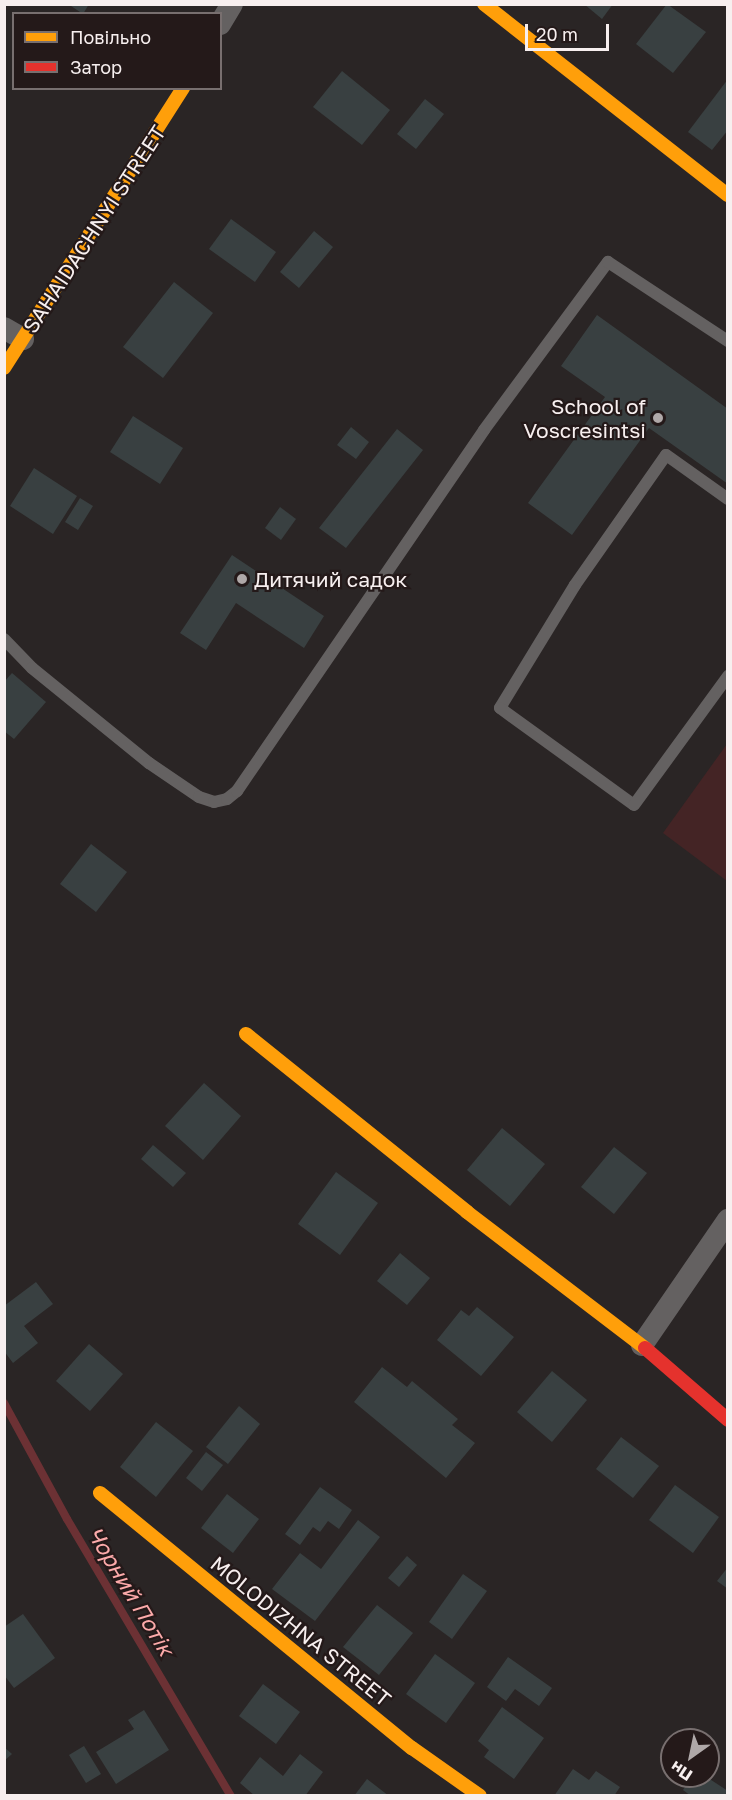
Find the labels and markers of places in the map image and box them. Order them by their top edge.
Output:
place label: School of Voscresintsi [523,393,646,443]
marker: School of Voscresintsi [651,411,665,425]
place label: Дитячий садок [254,566,407,592]
marker: Дитячий садок [235,572,249,586]

